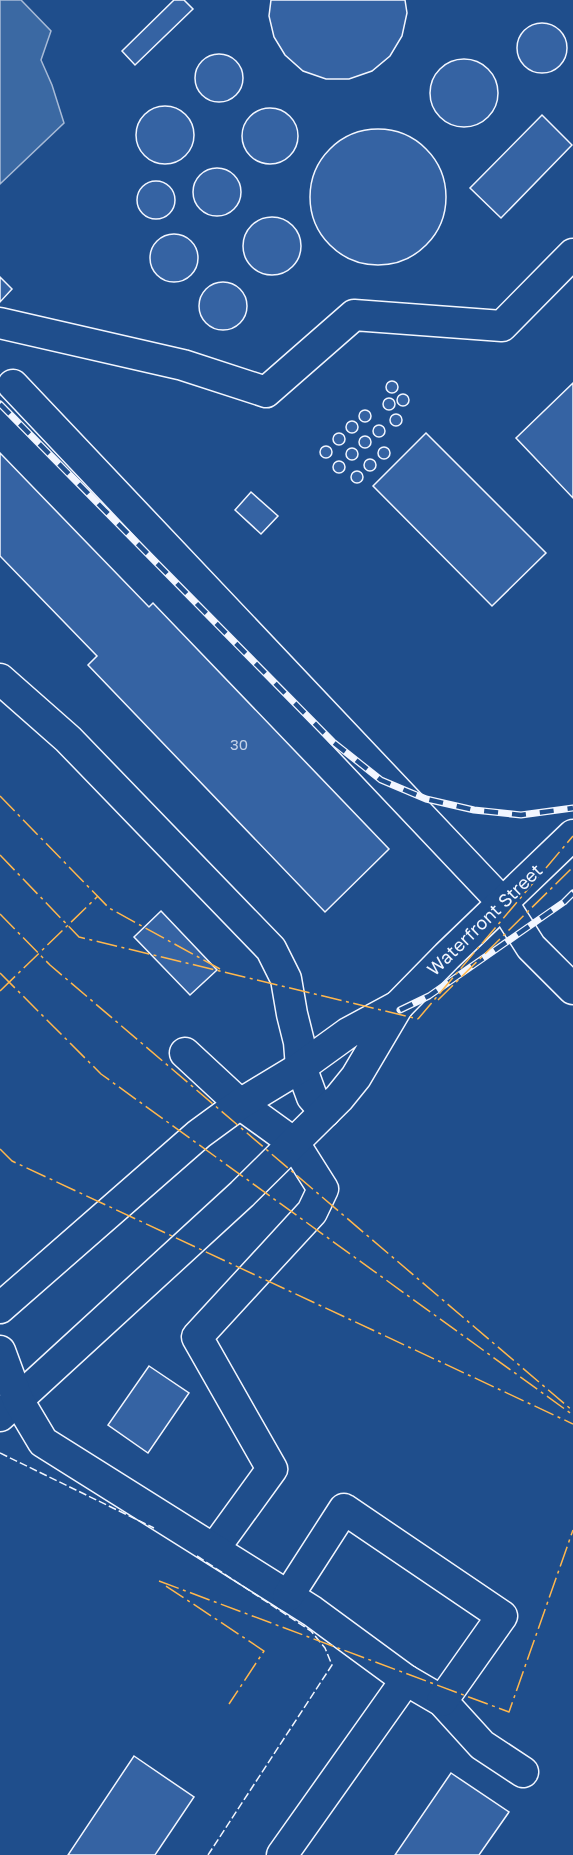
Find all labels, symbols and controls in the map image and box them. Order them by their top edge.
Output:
house number: 30 [230,735,248,753]
street label: Waterfront Street [422,859,546,980]

